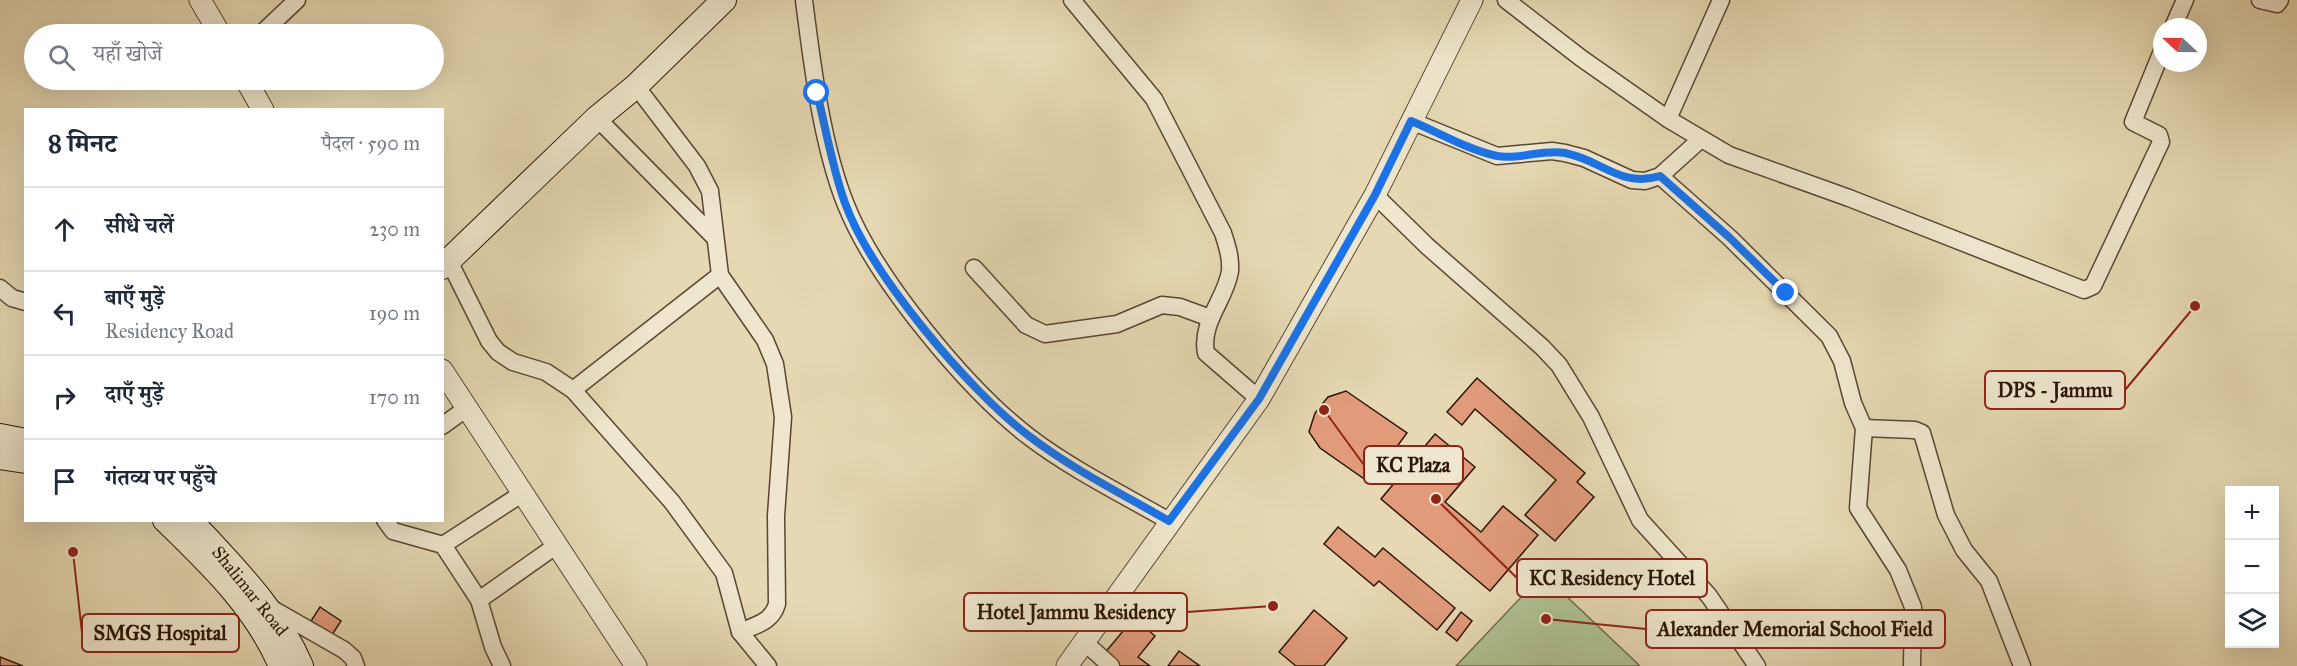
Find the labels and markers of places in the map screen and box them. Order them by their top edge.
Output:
callout: DPS - Jammu [1985,371,2125,409]
callout: KC Plaza [1364,446,1463,484]
callout: KC Residency Hotel [1517,559,1707,597]
callout: Hotel Jammu Residency [964,593,1187,631]
callout: Alexander Memorial School Field [1646,610,1945,648]
callout: SMGS Hospital [82,614,239,652]

